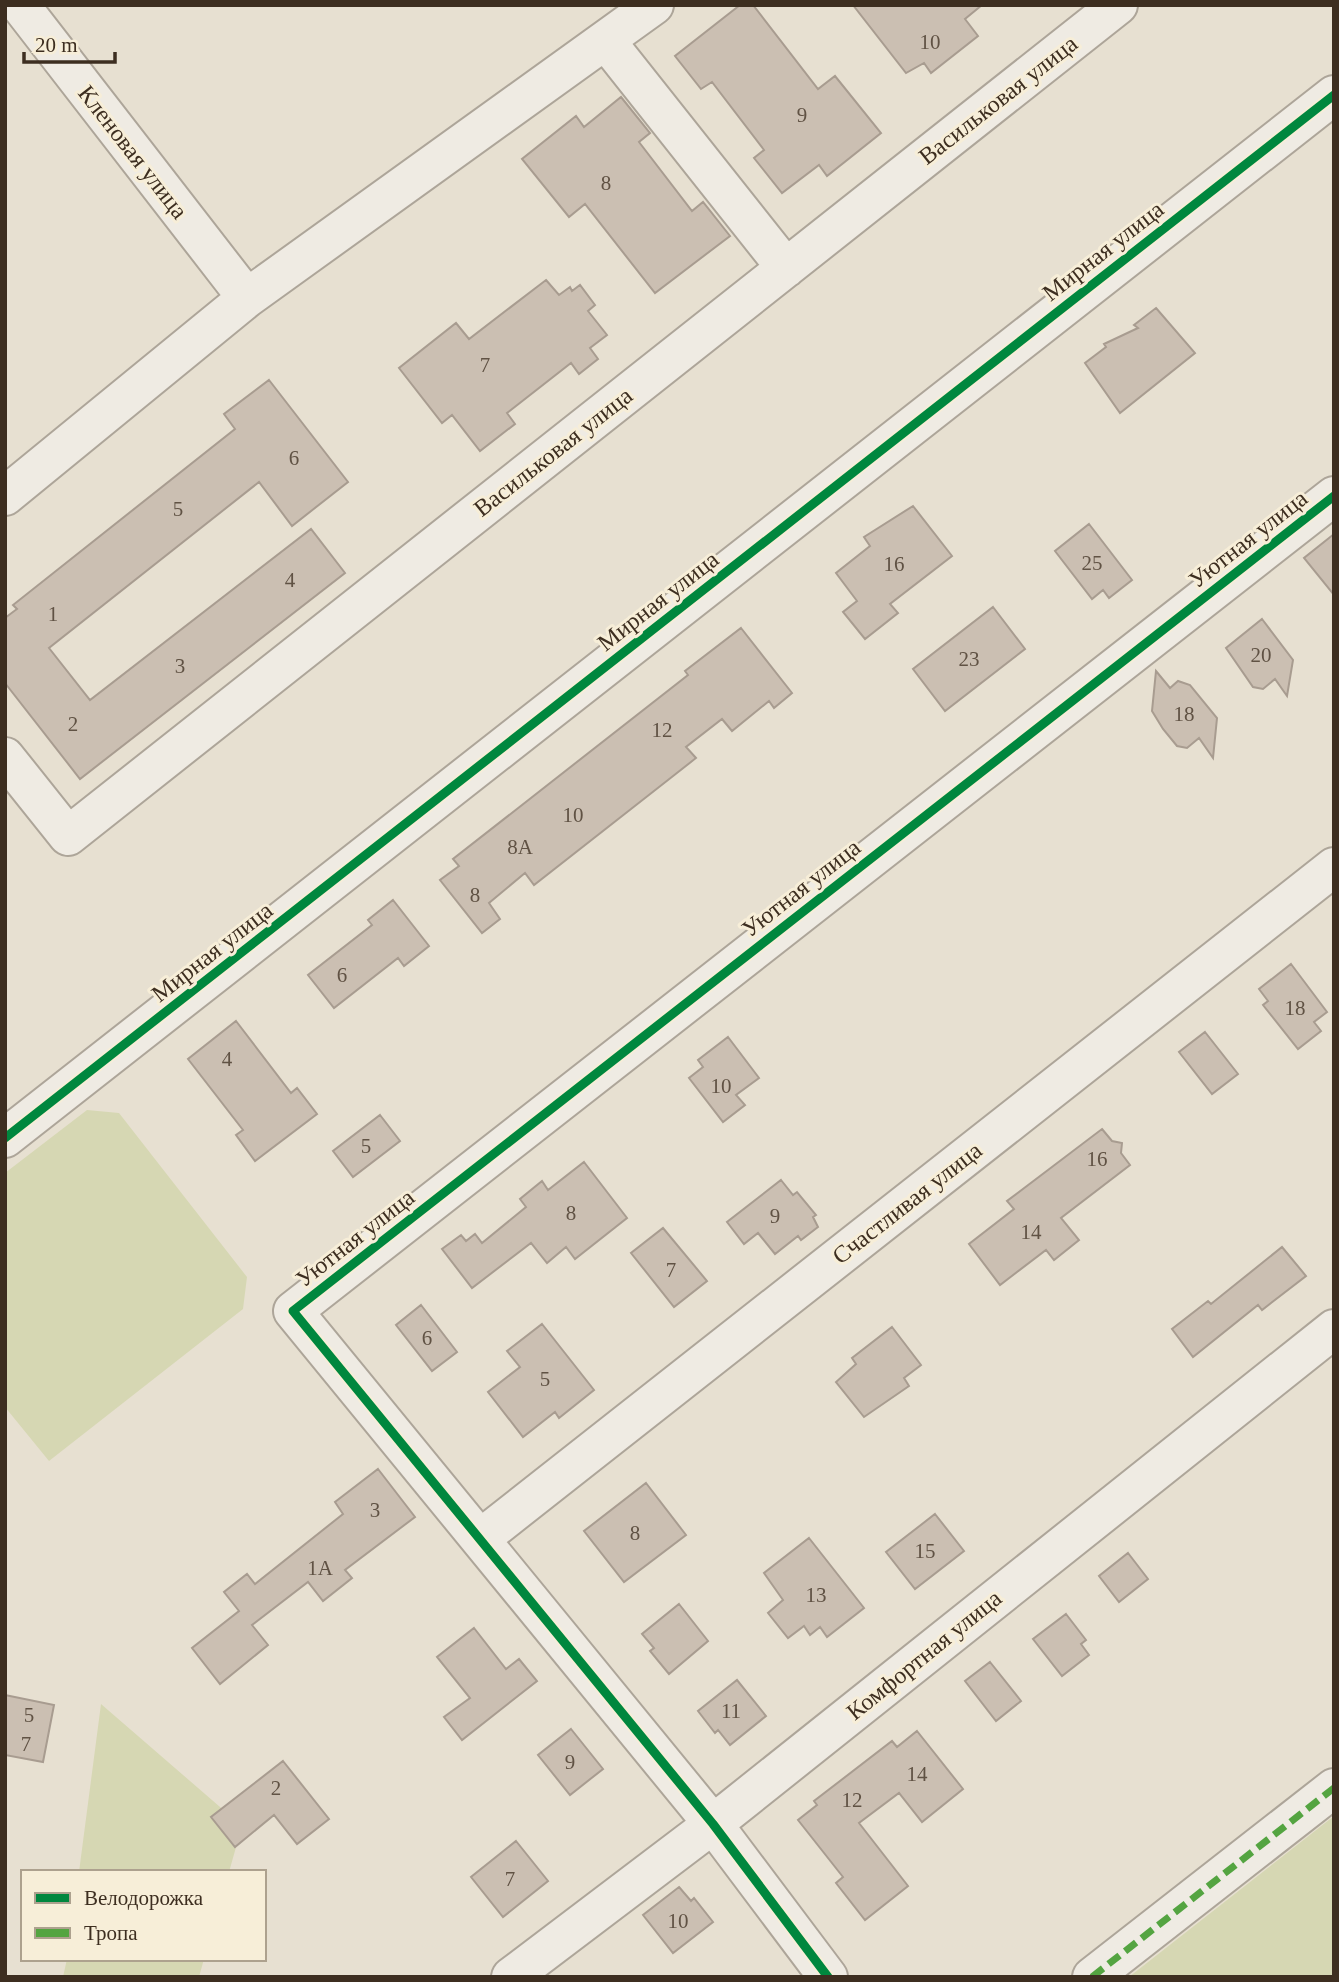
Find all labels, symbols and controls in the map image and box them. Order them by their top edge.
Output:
scale bar [24,21,116,65]
street label: Васильковая улица [914,30,1083,170]
house number: 10 [920,30,941,54]
text: 20 m [35,33,78,57]
street label: Кленовая улица [73,80,193,224]
house number: 9 [797,103,807,127]
house number: 8 [601,171,611,195]
street label: Мирная улица [1037,196,1169,306]
house number: 7 [480,353,490,377]
street label: Васильковая улица [469,382,638,522]
house number: 6 [289,446,299,470]
street label: Уютная улица [1184,485,1313,593]
house number: 5 [173,497,183,521]
street label: Мирная улица [592,546,724,656]
house number: 25 [1082,551,1103,575]
house number: 16 [884,552,905,576]
house number: 4 [285,568,296,592]
house number: 1 [48,602,58,626]
house number: 20 [1251,643,1272,667]
house number: 23 [959,647,980,671]
house number: 3 [175,654,185,678]
house number: 18 [1174,702,1195,726]
house number: 2 [68,712,78,736]
house number: 12 [652,718,673,742]
house number: 10 [563,803,584,827]
street label: Уютная улица [737,834,866,942]
house number: 8А [507,835,534,859]
house number: 8 [470,883,480,907]
street label: Мирная улица [146,897,278,1007]
house number: 6 [337,963,347,987]
house number: 18 [1285,996,1306,1020]
house number: 4 [222,1047,233,1071]
house number: 10 [711,1074,732,1098]
house number: 5 [361,1134,371,1158]
street label: Счастливая улица [827,1137,987,1269]
house number: 16 [1087,1147,1108,1171]
street label: Уютная улица [291,1184,420,1292]
house number: 8 [566,1201,576,1225]
house number: 9 [770,1204,780,1228]
house number: 14 [1021,1220,1042,1244]
house number: 7 [666,1258,676,1282]
house number: 6 [422,1326,432,1350]
house number: 5 [540,1367,550,1391]
house number: 3 [370,1498,380,1522]
house number: 8 [630,1521,640,1545]
house number: 15 [915,1539,936,1563]
house number: 1А [307,1556,334,1580]
house number: 13 [806,1583,827,1607]
street label: Комфортная улица [842,1585,1007,1725]
house number: 11 [721,1699,741,1723]
house number: 5 [24,1703,34,1727]
house number: 7 [21,1732,31,1756]
house number: 9 [565,1750,575,1774]
house number: 14 [907,1762,928,1786]
house number: 2 [271,1776,281,1800]
house number: 12 [842,1788,863,1812]
house number: 7 [505,1867,515,1891]
legend [21,1870,266,1961]
text: Велодорожка [84,1886,204,1910]
house number: 10 [668,1909,689,1933]
text: Тропа [84,1921,138,1945]

